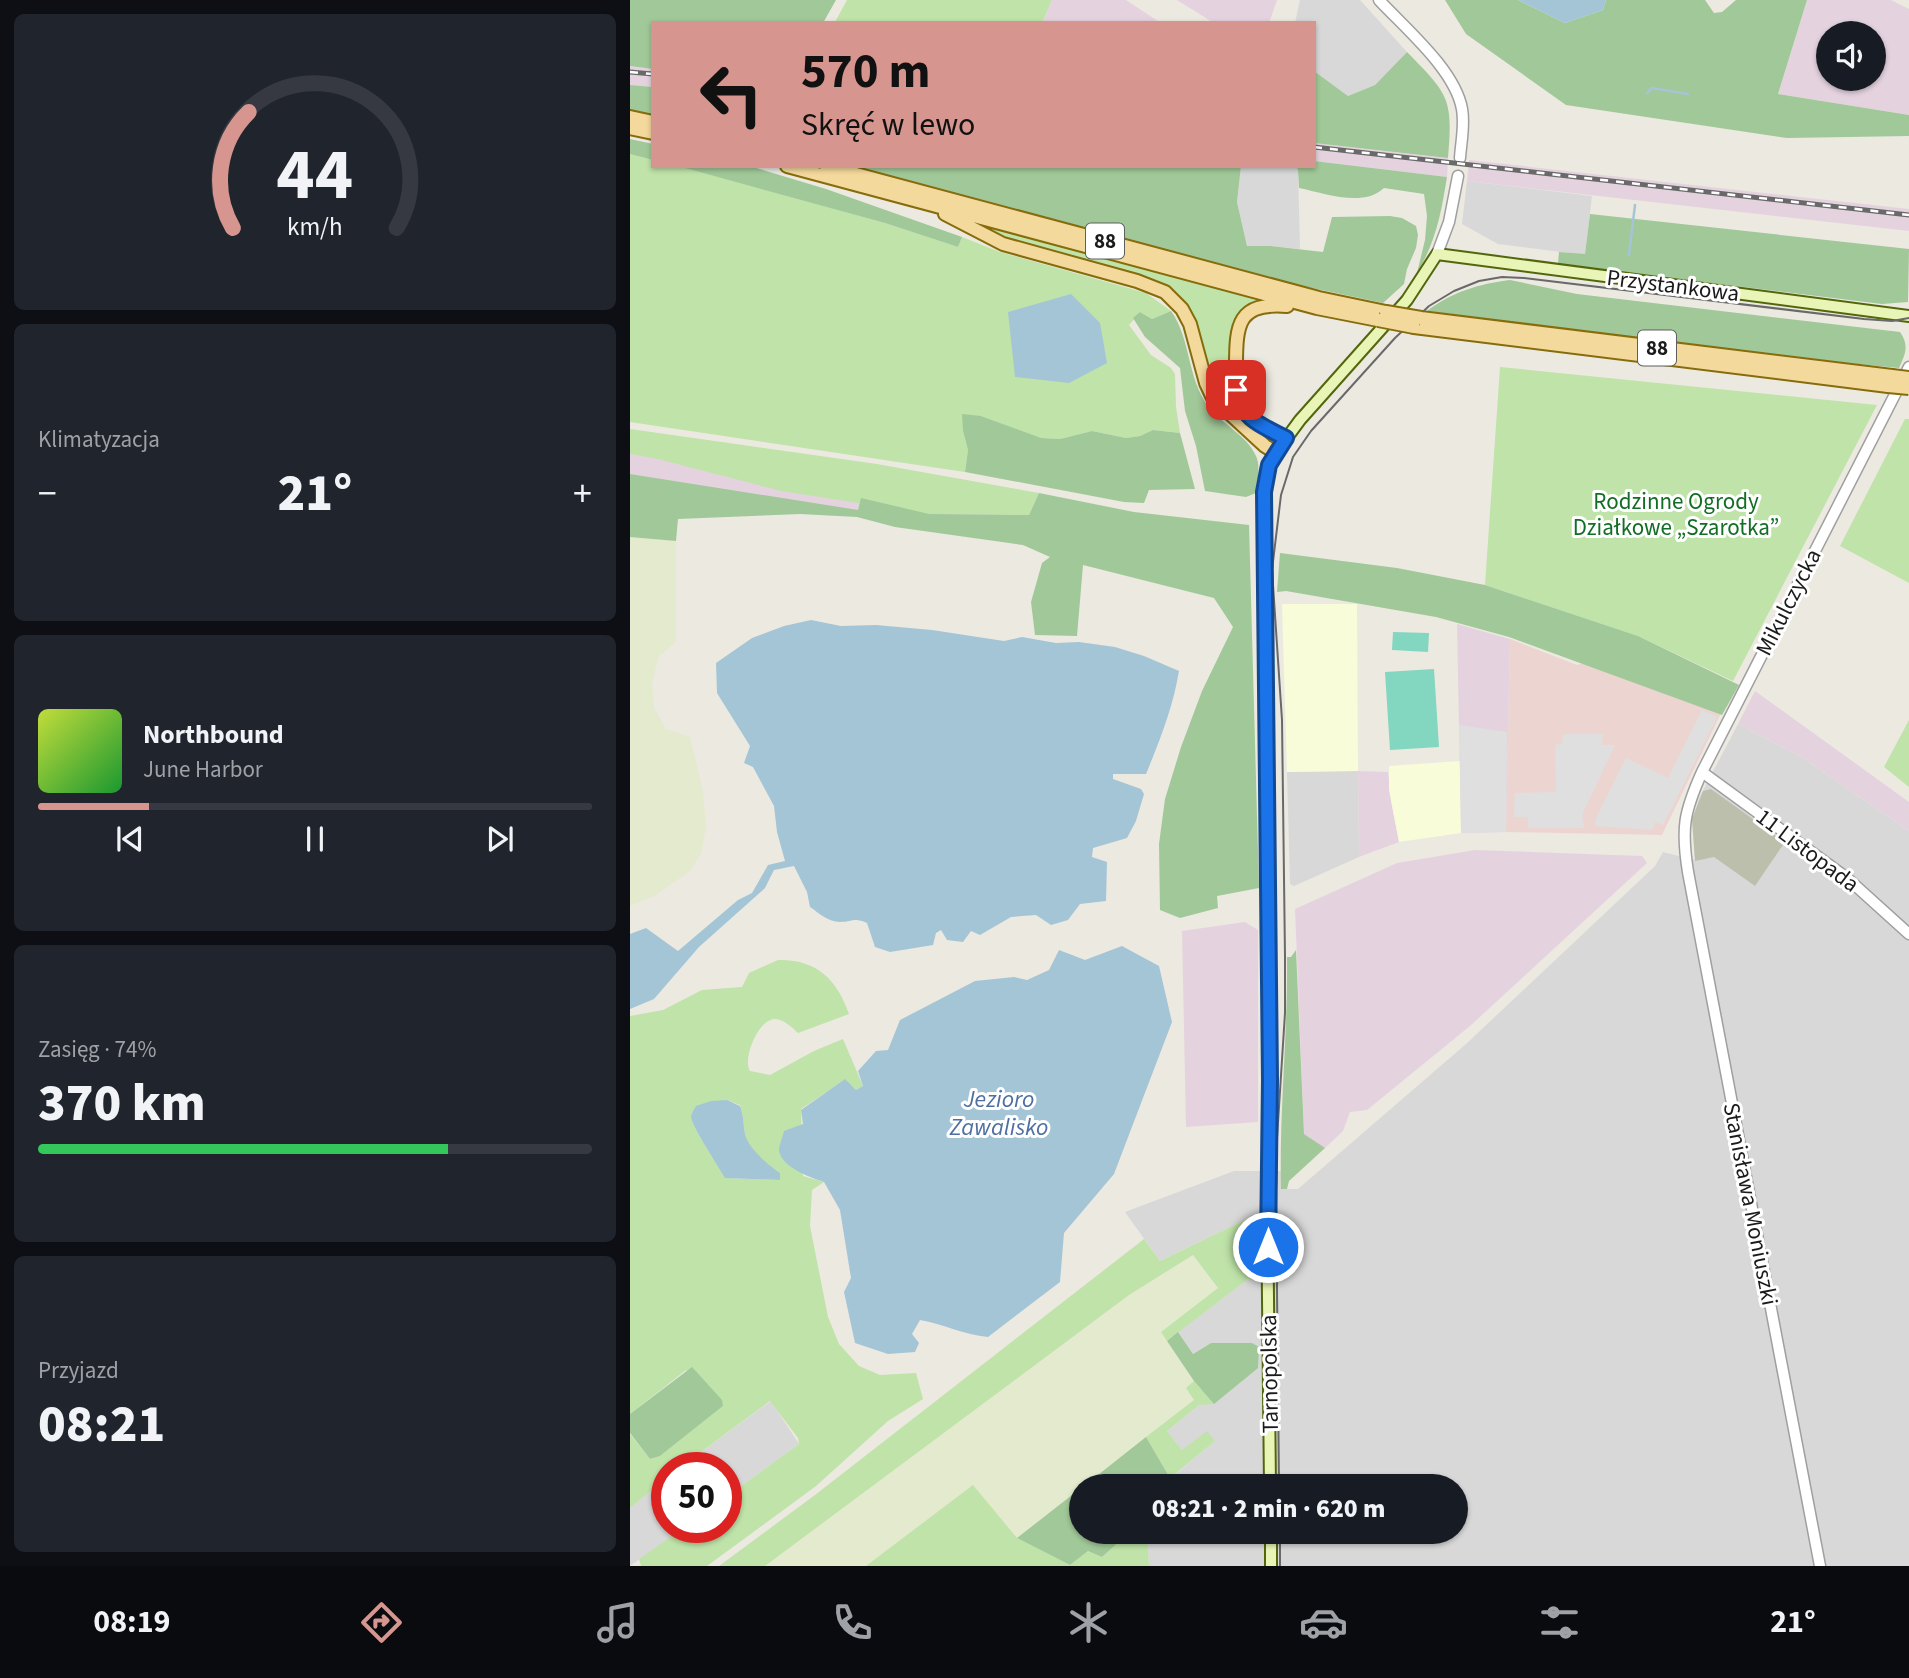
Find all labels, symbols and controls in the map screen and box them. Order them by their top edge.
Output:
map controls [1816,21,1886,91]
button: sound [1816,21,1886,91]
text: 570 m [801,37,930,107]
icon: left [686,49,777,140]
text: Skręć w lewo [801,102,975,148]
text: 44 [277,124,353,228]
text: km/h [287,209,343,245]
road number: 88 [1086,224,1124,258]
street label: Przystankowa [1605,261,1741,310]
road number: 88 [1638,330,1676,366]
pin [1206,360,1266,420]
icon: arrive [1217,371,1255,409]
text: Klimatyzacja [38,423,160,456]
text: 21° [278,457,352,531]
text: − [38,467,57,521]
text: + [573,467,592,521]
park label: Rodzinne Ogrody Działkowe „Szarotka” [1573,485,1779,544]
street label: Mikulczycka [1747,543,1829,661]
text: Northbound [143,716,284,753]
text: June Harbor [143,753,263,786]
street label: 11 Listopada [1749,801,1866,900]
icon: previous [111,820,149,858]
icon: pause [296,820,334,858]
icon: next [481,820,519,858]
text: Zasięg · 74% [38,1033,156,1066]
text: 370 km [38,1067,206,1141]
water label: Jezioro Zawalisko [949,1082,1048,1145]
street label: Stanisława Moniuszki [1715,1100,1786,1308]
position arrow [1231,1210,1305,1284]
street label: Tarnopolska [1252,1314,1287,1434]
text: Przyjazd [38,1354,119,1387]
text: 08:21 [38,1388,165,1462]
speed limit sign: 50 [651,1452,742,1543]
text: 08:21 · 2 min · 620 m [1152,1490,1385,1527]
icon: directions [357,1598,406,1647]
icon: music [593,1598,642,1647]
icon: phone [828,1598,877,1647]
icon: climate [1064,1598,1113,1647]
icon: car [1299,1598,1348,1647]
icon: filters [1535,1598,1584,1647]
text: 08:19 [93,1599,170,1645]
text: 21° [1770,1599,1816,1645]

